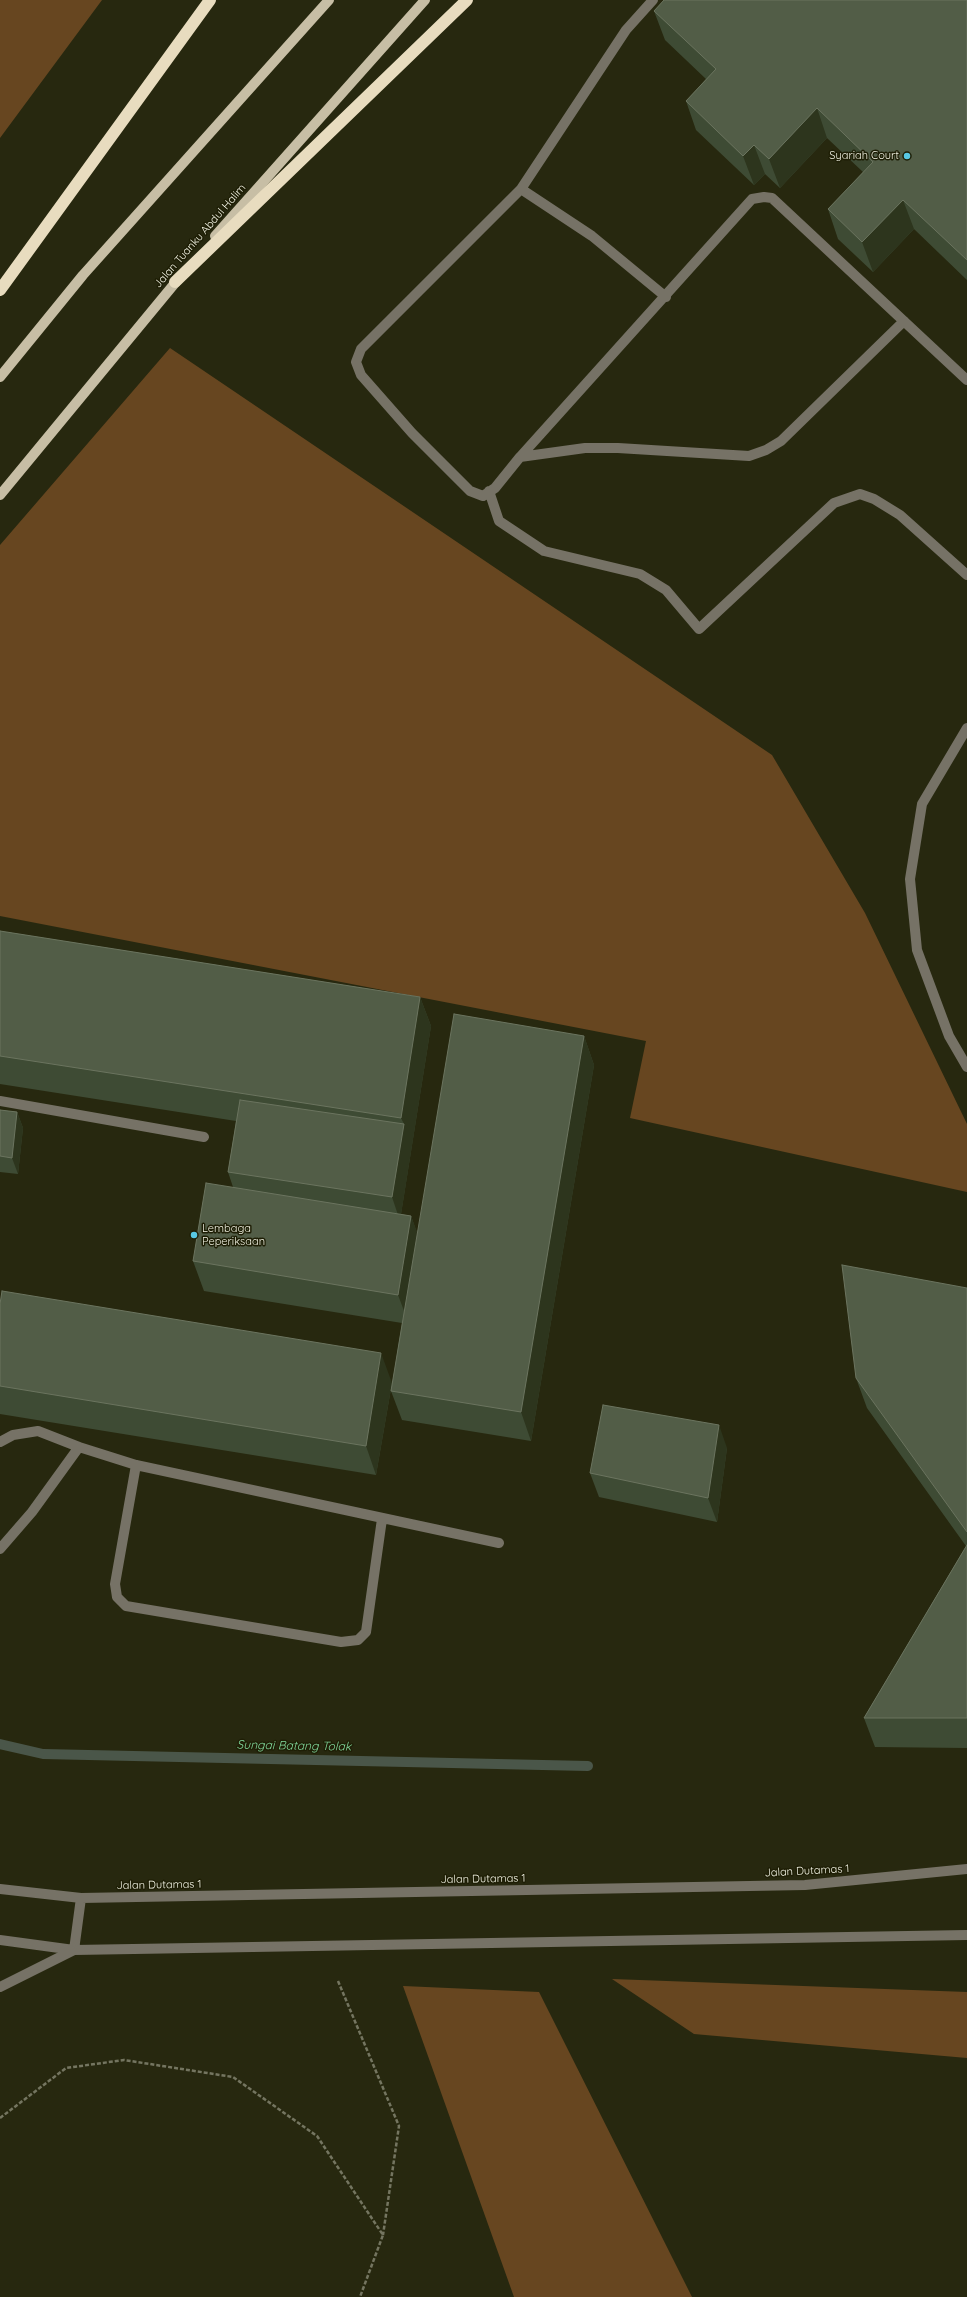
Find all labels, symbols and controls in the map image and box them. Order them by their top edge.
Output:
place label: Syariah Court [829,149,899,163]
marker: Syariah Court [902,151,912,161]
street label: Jalan Tuanku Abdul Halim [151,181,249,291]
place label: Lembaga Peperiksaan [202,1222,265,1248]
marker: Lembaga Peperiksaan [189,1230,199,1240]
water label: Sungai Batang Tolak [237,1738,351,1754]
street label: Jalan Dutamas 1 [764,1862,850,1880]
street label: Jalan Dutamas 1 [440,1872,526,1886]
street label: Jalan Dutamas 1 [116,1878,202,1892]

